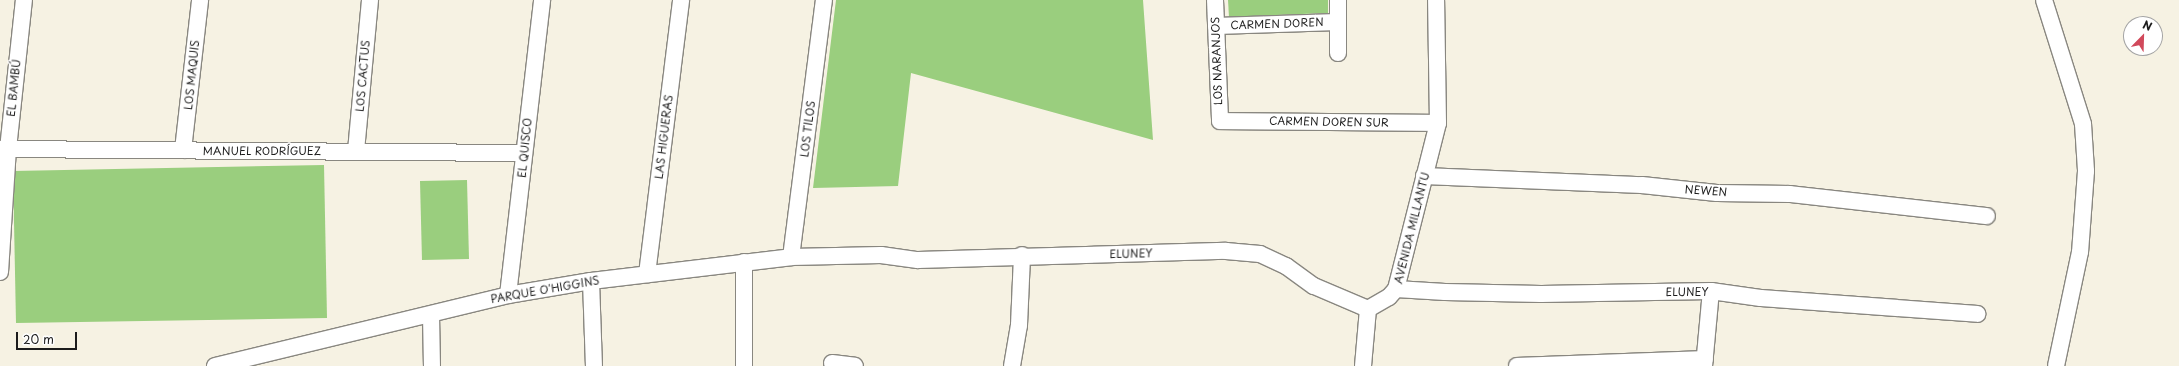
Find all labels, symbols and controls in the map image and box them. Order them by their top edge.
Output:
street label: LOS NARANJOS [1209,16,1225,106]
street label: CARMEN DOREN [1230,16,1324,32]
north arrow [2123,16,2163,56]
text: N [2140,16,2155,35]
street label: LOS MAQUIS [182,39,202,111]
street label: LOS CACTUS [353,39,373,113]
street label: EL BAMBÚ [4,58,24,118]
street label: LAS HIGUERAS [652,94,676,180]
street label: LOS TILOS [798,99,818,159]
street label: CARMEN DOREN SUR [1269,114,1389,130]
street label: EL QUISCO [515,117,535,179]
street label: MANUEL RODRÍGUEZ [202,144,322,158]
street label: AVENIDA MILLANTU [1392,171,1432,285]
street label: NEWEN [1684,183,1728,199]
street label: ELUNEY [1109,247,1153,261]
street label: PARQUE O'HIGGINS [490,274,600,306]
street label: ELUNEY [1665,285,1709,299]
scale bar [18,324,79,350]
text: 20 m [23,330,54,348]

